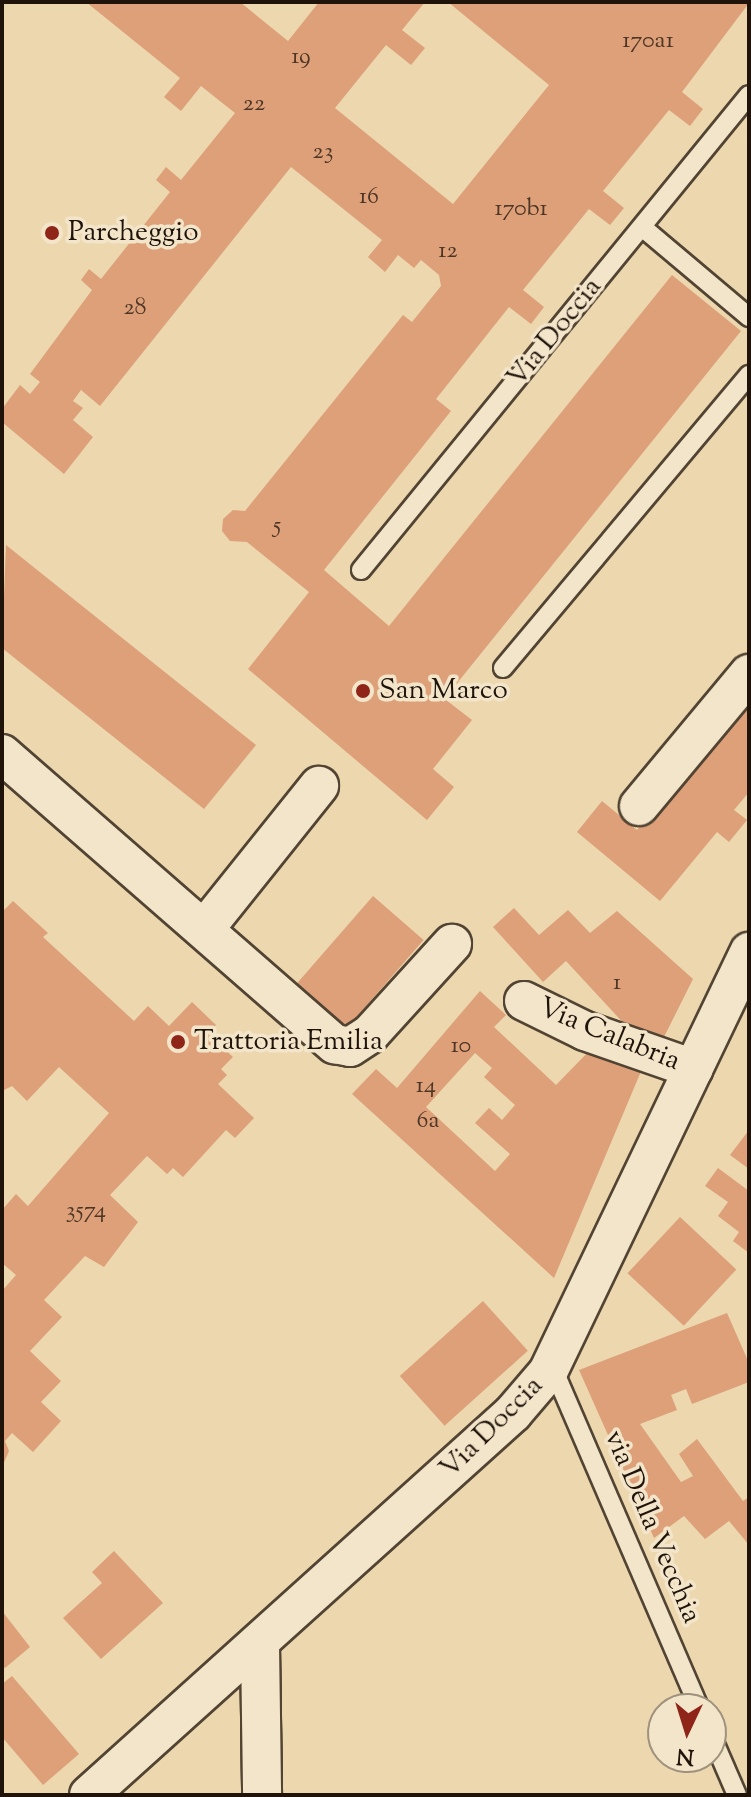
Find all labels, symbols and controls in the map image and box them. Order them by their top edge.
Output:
house number: 170a1 [622,28,674,56]
house number: 19 [291,44,311,72]
house number: 22 [243,91,265,119]
house number: 23 [313,139,333,167]
house number: 16 [359,184,379,212]
house number: 170b1 [494,196,548,224]
place label: Parcheggio [68,216,198,250]
marker: Parcheggio [43,224,61,242]
house number: 12 [438,238,458,266]
street label: Via Doccia [501,271,609,395]
house number: 28 [123,295,147,323]
house number: 5 [273,513,281,541]
place label: San Marco [379,674,508,708]
marker: San Marco [354,682,372,700]
house number: 1 [613,970,621,998]
street label: Via Calabria [533,991,685,1079]
place label: Trattoria Emilia [194,1025,383,1059]
marker: Trattoria Emilia [169,1033,187,1051]
house number: 10 [451,1033,471,1061]
house number: 14 [416,1073,436,1101]
house number: 6a [417,1108,439,1136]
house number: 3574 [66,1198,106,1226]
street label: Via Doccia [434,1370,550,1486]
street label: via Della Vecchia [596,1425,708,1629]
north arrow [647,1693,727,1773]
text: N [676,1738,695,1772]

